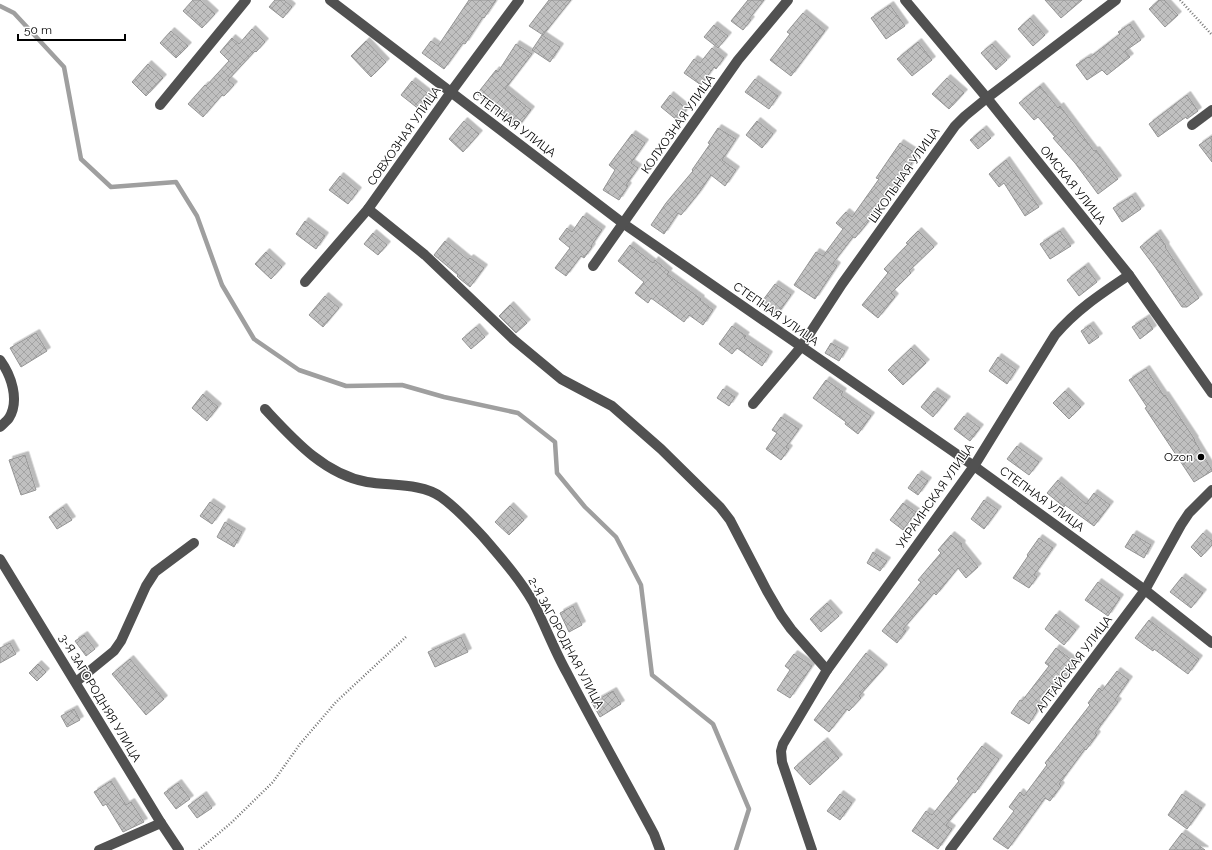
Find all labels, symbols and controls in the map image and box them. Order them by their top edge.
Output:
scale bar [18,16,125,42]
text: 50 m [24,23,52,37]
street label: КОЛХОЗНАЯ УЛИЦА [638,72,718,176]
street label: СОВХОЗНАЯ УЛИЦА [364,84,444,188]
street label: СТЕПНАЯ УЛИЦА [469,88,559,160]
street label: ШКОЛЬНАЯ УЛИЦА [866,125,942,225]
street label: ОМСКАЯ УЛИЦА [1037,143,1109,227]
street label: СТЕПНАЯ УЛИЦА [731,279,821,349]
street label: УКРАИНСКАЯ УЛИЦА [893,441,977,551]
place label: Ozon [1164,450,1193,464]
marker: Ozon [1196,452,1206,462]
street label: СТЕПНАЯ УЛИЦА [997,464,1087,534]
street label: 2-Я ЗАГОРОДНАЯ УЛИЦА [525,575,607,711]
street label: АЛТАЙСКАЯ УЛИЦА [1033,613,1115,715]
street label: 3-Я ЗАГОРОДНЯЯ УЛИЦА [56,632,144,764]

